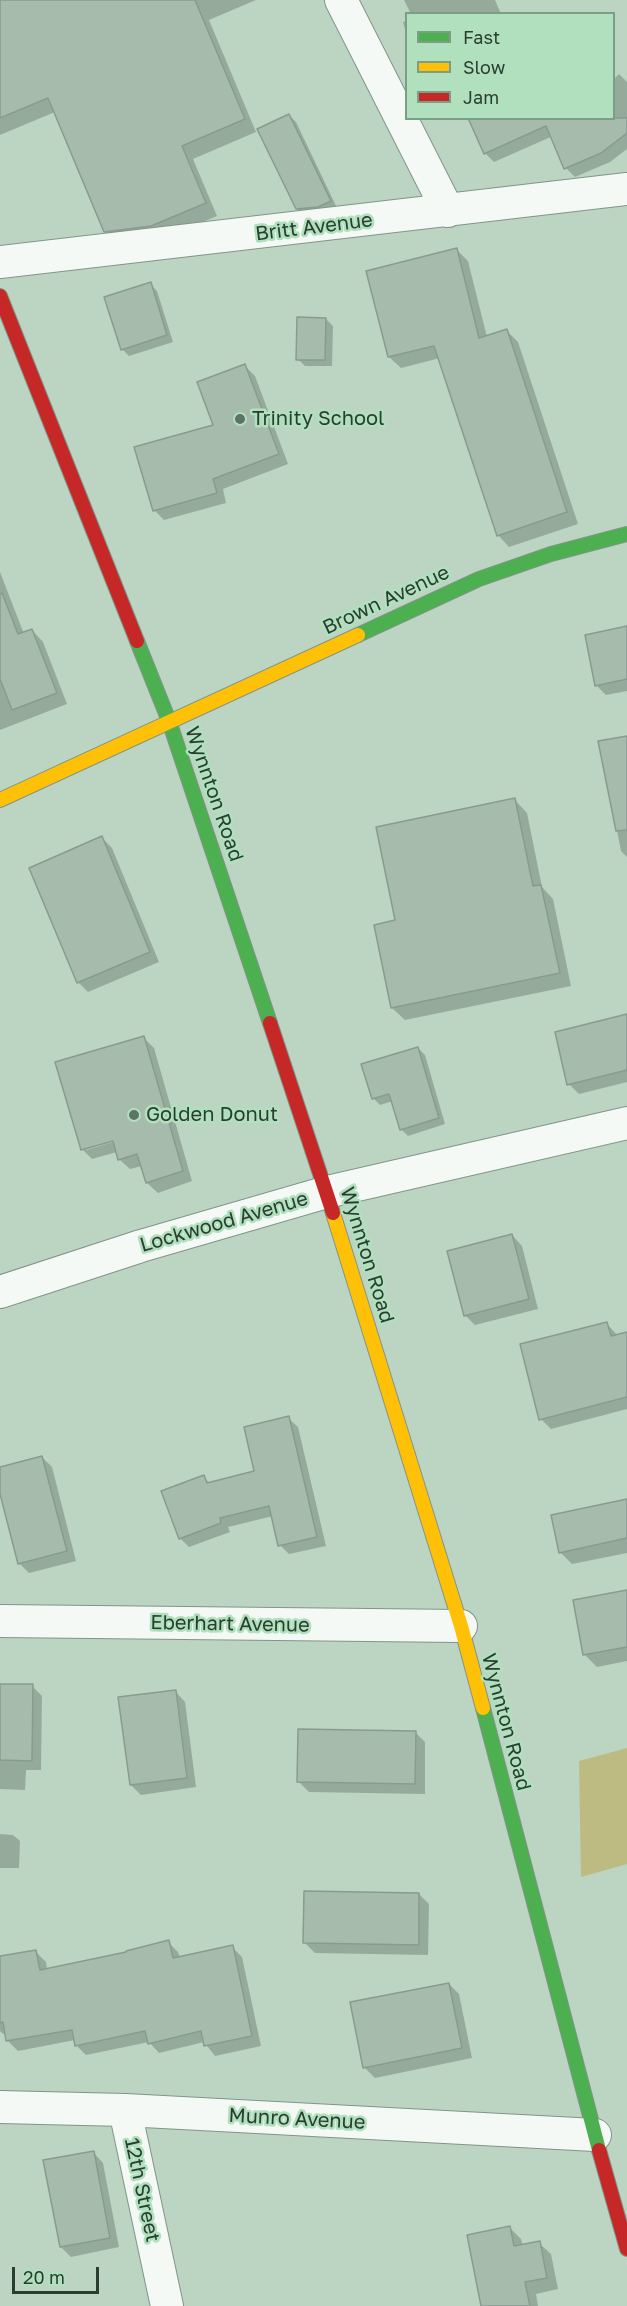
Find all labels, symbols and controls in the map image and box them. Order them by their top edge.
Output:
legend [405,12,615,120]
text: Fast [463,26,500,48]
text: Slow [463,56,505,78]
text: Jam [463,86,499,108]
street label: Britt Avenue [254,208,374,246]
place label: Trinity School [252,407,384,431]
marker: Trinity School [233,412,247,426]
street label: Brown Avenue [319,560,453,640]
street label: Wynnton Road [180,723,248,865]
place label: Golden Donut [146,1103,278,1127]
marker: Golden Donut [127,1108,141,1122]
street label: Wynnton Road [335,1184,399,1326]
street label: Lockwood Avenue [137,1187,311,1257]
street label: Eberhart Avenue [150,1611,310,1637]
street label: Wynnton Road [476,1651,536,1793]
street label: Munro Avenue [228,2103,366,2135]
street label: 12th Street [119,2136,165,2244]
scale bar [15,2255,102,2293]
text: 20 m [23,2266,65,2288]

